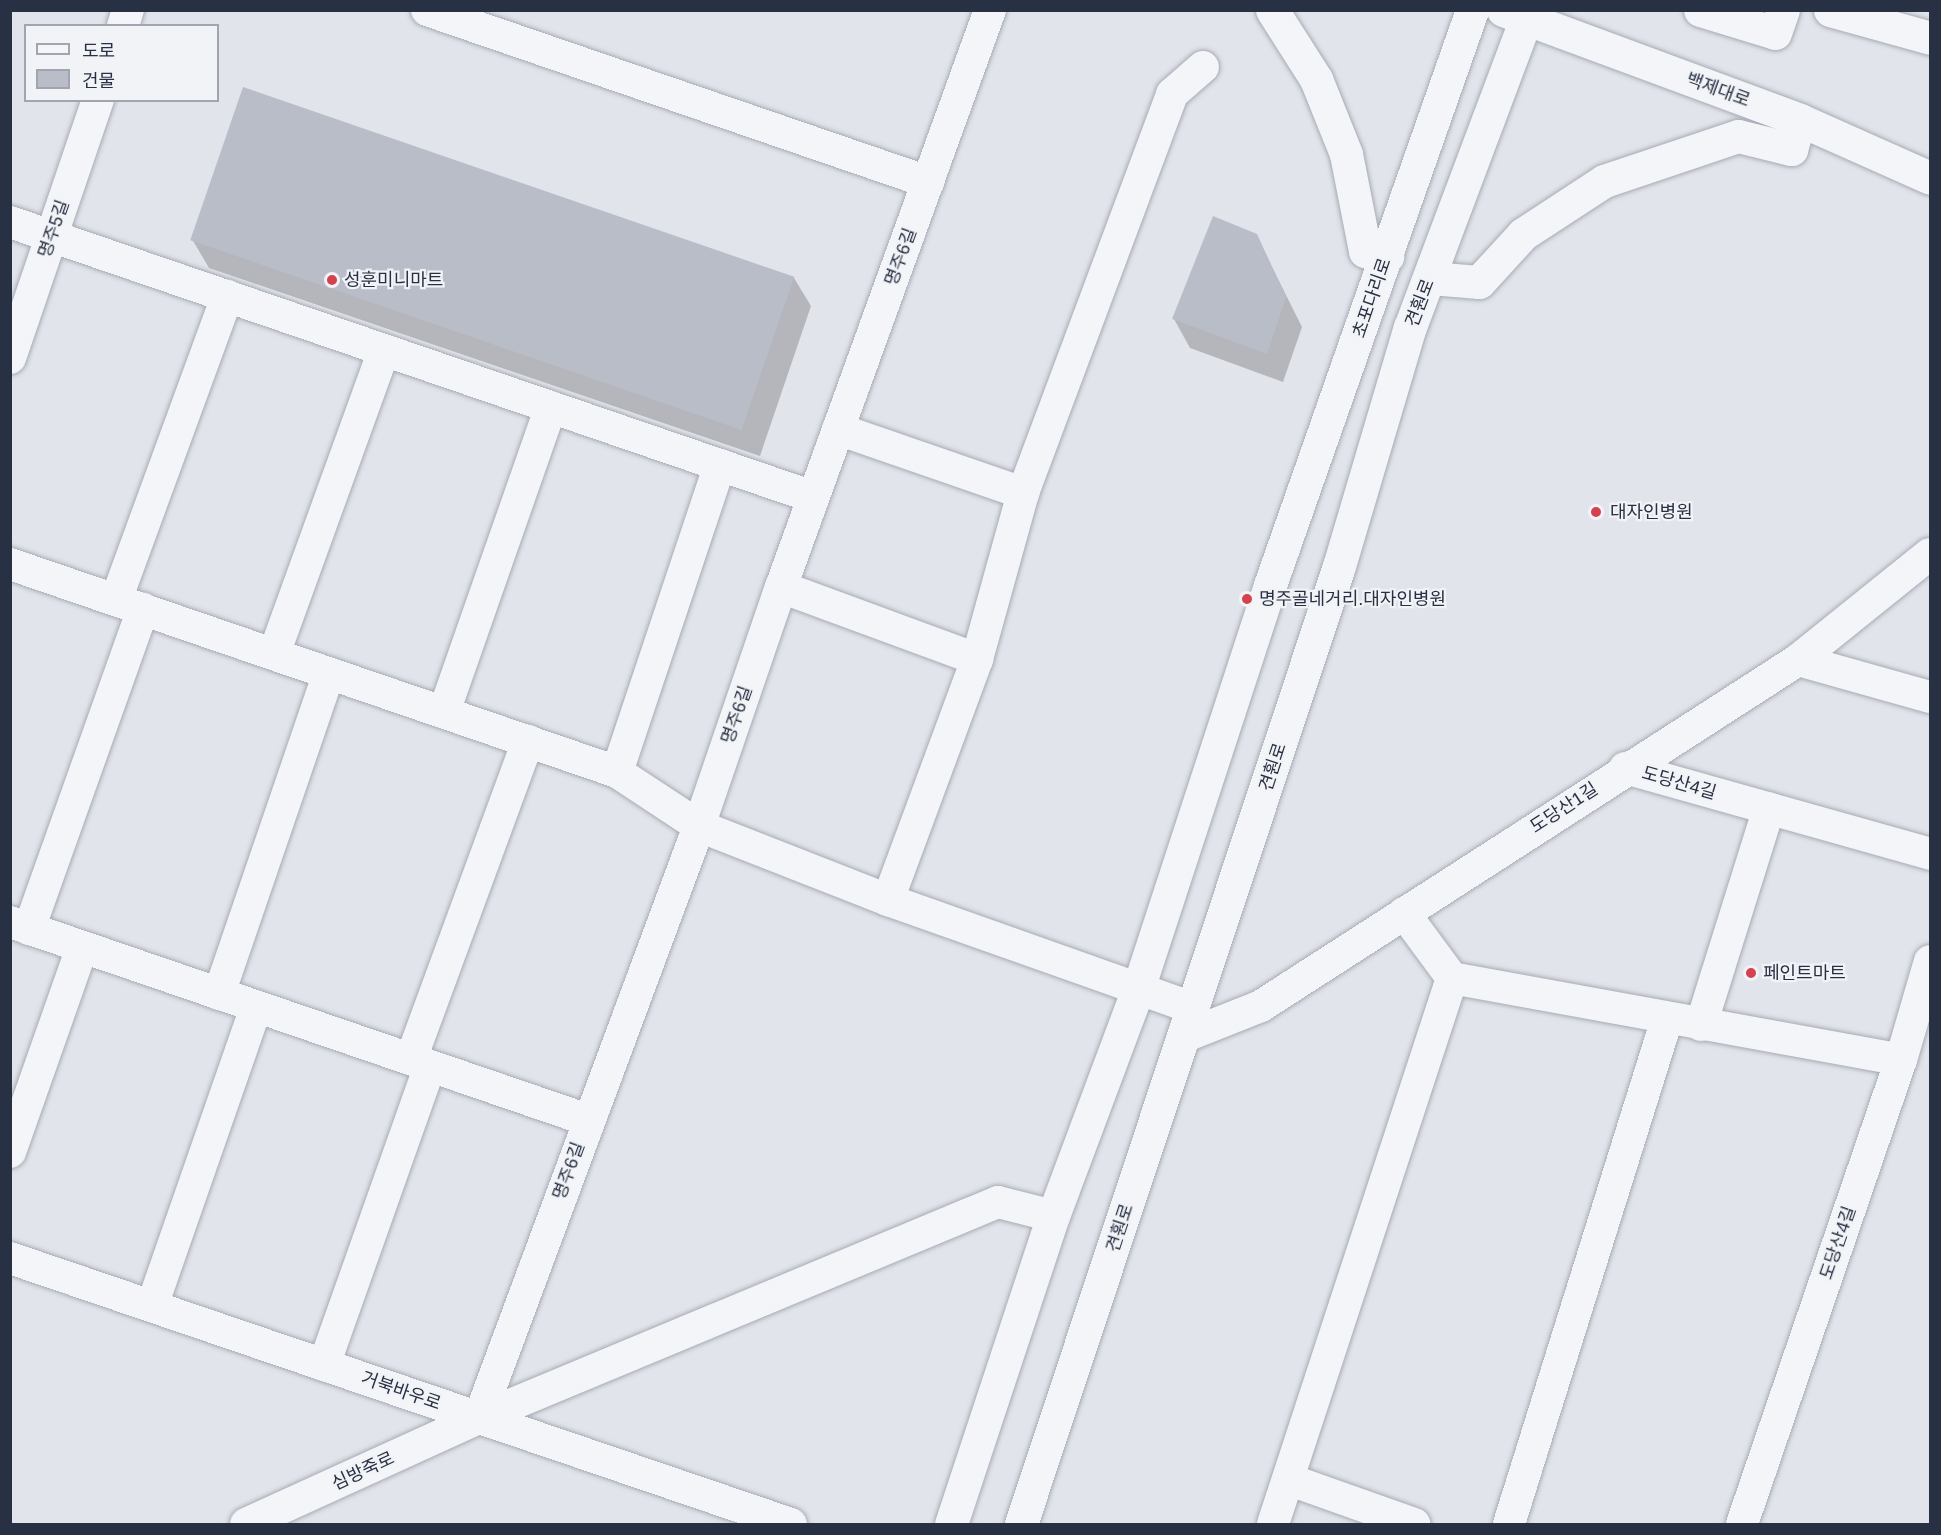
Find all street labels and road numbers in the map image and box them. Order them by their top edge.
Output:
street label: 백제대로 [1683,69,1753,111]
street label: 명주5길 [34,197,74,261]
street label: 명주6길 [881,225,921,289]
street label: 초포다리로 [1348,255,1396,341]
street label: 견훤로 [1401,276,1439,330]
street label: 명주6길 [717,683,757,747]
street label: 견훤로 [1255,740,1291,794]
street label: 도당산4길 [1639,762,1719,804]
street label: 도당산1길 [1526,778,1602,838]
street label: 명주6길 [549,1139,589,1203]
street label: 견훤로 [1102,1201,1138,1255]
street label: 도당산4길 [1815,1203,1861,1283]
street label: 거북바우로 [358,1367,444,1415]
street label: 심방죽로 [328,1447,398,1495]

